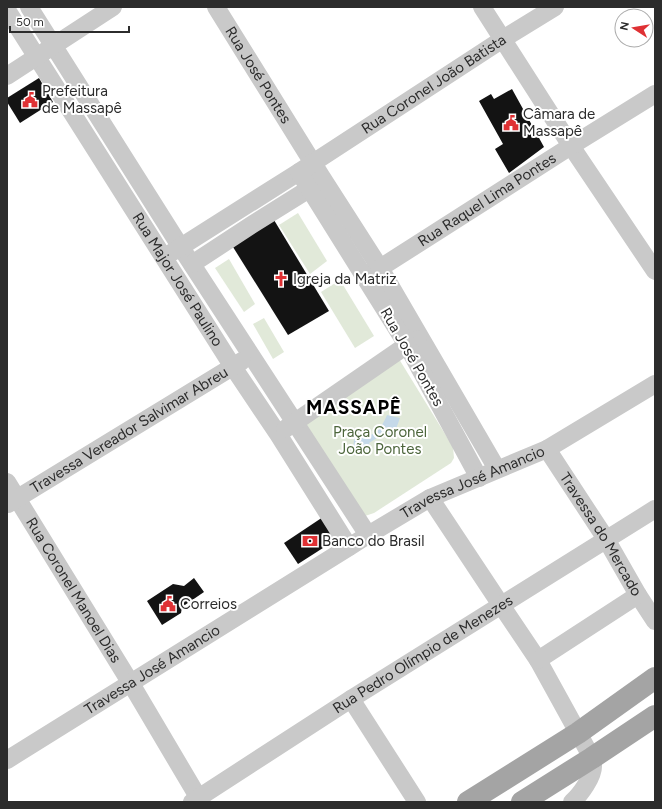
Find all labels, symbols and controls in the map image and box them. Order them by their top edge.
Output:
scale bar [10,8,129,34]
north arrow [614,8,654,48]
text: 50 m [16,15,44,29]
text: N [617,21,632,32]
street label: Rua José Pontes [221,23,295,127]
street label: Rua Coronel João Batista [358,31,509,138]
place label: Prefeitura de Massapê [42,82,122,117]
public building icon: Prefeitura de Massapê [21,91,39,109]
place label: Câmara de Massapê [523,105,595,140]
public building icon: Câmara de Massapê [502,114,520,132]
street label: Rua Raquel Lima Pontes [415,149,559,250]
street label: Rua Major José Paulino [129,209,227,350]
church icon: Igreja da Matriz [272,270,290,288]
place label: Igreja da Matriz [293,270,397,288]
street label: Rua José Pontes [376,304,448,410]
street label: Travessa Vereador Salvimar Abreu [27,363,231,497]
district label: MASSAPÊ [306,396,402,419]
park label: Praça Coronel João Pontes [333,423,427,458]
street label: Travessa José Amancio [397,442,548,522]
street label: Travessa do Mercado [556,469,646,600]
street label: Rua Coronel Manoel Dias [22,514,125,666]
bank icon: Banco do Brasil [301,532,319,550]
place label: Banco do Brasil [322,532,425,550]
street label: Rua Pedro Olímpio de Menezes [329,591,516,717]
public building icon: Correios [159,595,177,613]
place label: Correios [180,595,237,613]
street label: Travessa José Amancio [81,621,223,718]

